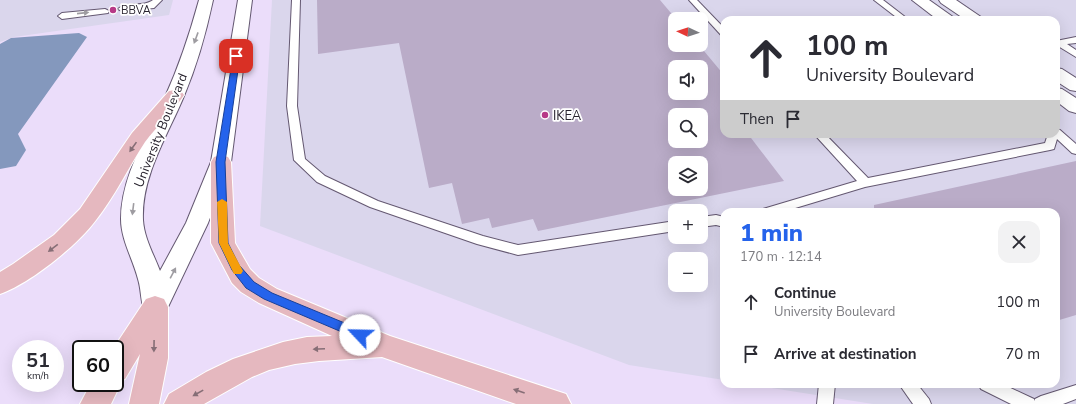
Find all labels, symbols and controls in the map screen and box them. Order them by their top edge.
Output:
place label: BBVA [121,3,151,18]
marker: BBVA [108,5,118,15]
one-way arrow [77,10,89,17]
north arrow [668,12,708,52]
map controls [668,12,708,292]
text: 100 m [806,27,889,65]
one-way arrow [193,32,199,44]
icon: ahead [740,32,792,84]
pin [219,39,253,73]
icon: arrive [225,45,247,67]
button: sound [668,60,708,100]
text: University Boulevard [806,63,974,87]
street label: University Boulevard [130,71,192,190]
place label: IKEA [553,107,582,125]
button: search [668,108,708,148]
icon: arrive [782,108,804,130]
text: Then [740,109,774,129]
marker: IKEA [540,110,550,120]
one-way arrow [129,141,137,152]
button: layers [668,156,708,196]
one-way arrow [130,203,136,215]
button: + [668,204,708,244]
text: 1 min [740,217,803,249]
button: close [998,221,1040,263]
one-way arrow [47,243,58,252]
text: 170 m · 12:14 [740,248,822,266]
button: − [668,252,708,292]
one-way arrow [170,267,176,278]
text: Continue [774,283,836,303]
icon: ahead [740,291,762,313]
text: 100 m [996,292,1040,312]
text: University Boulevard [774,303,895,321]
position arrow [339,314,381,356]
speed limit sign: 60 [72,340,124,392]
one-way arrow [151,340,157,353]
icon: arrive [740,343,762,365]
text: Arrive at destination [774,344,917,364]
text: 70 m [1005,344,1040,364]
one-way arrow [313,346,325,353]
text: 51 [26,347,50,374]
text: km/h [27,369,49,383]
one-way arrow [512,388,524,394]
one-way arrow [192,389,203,396]

